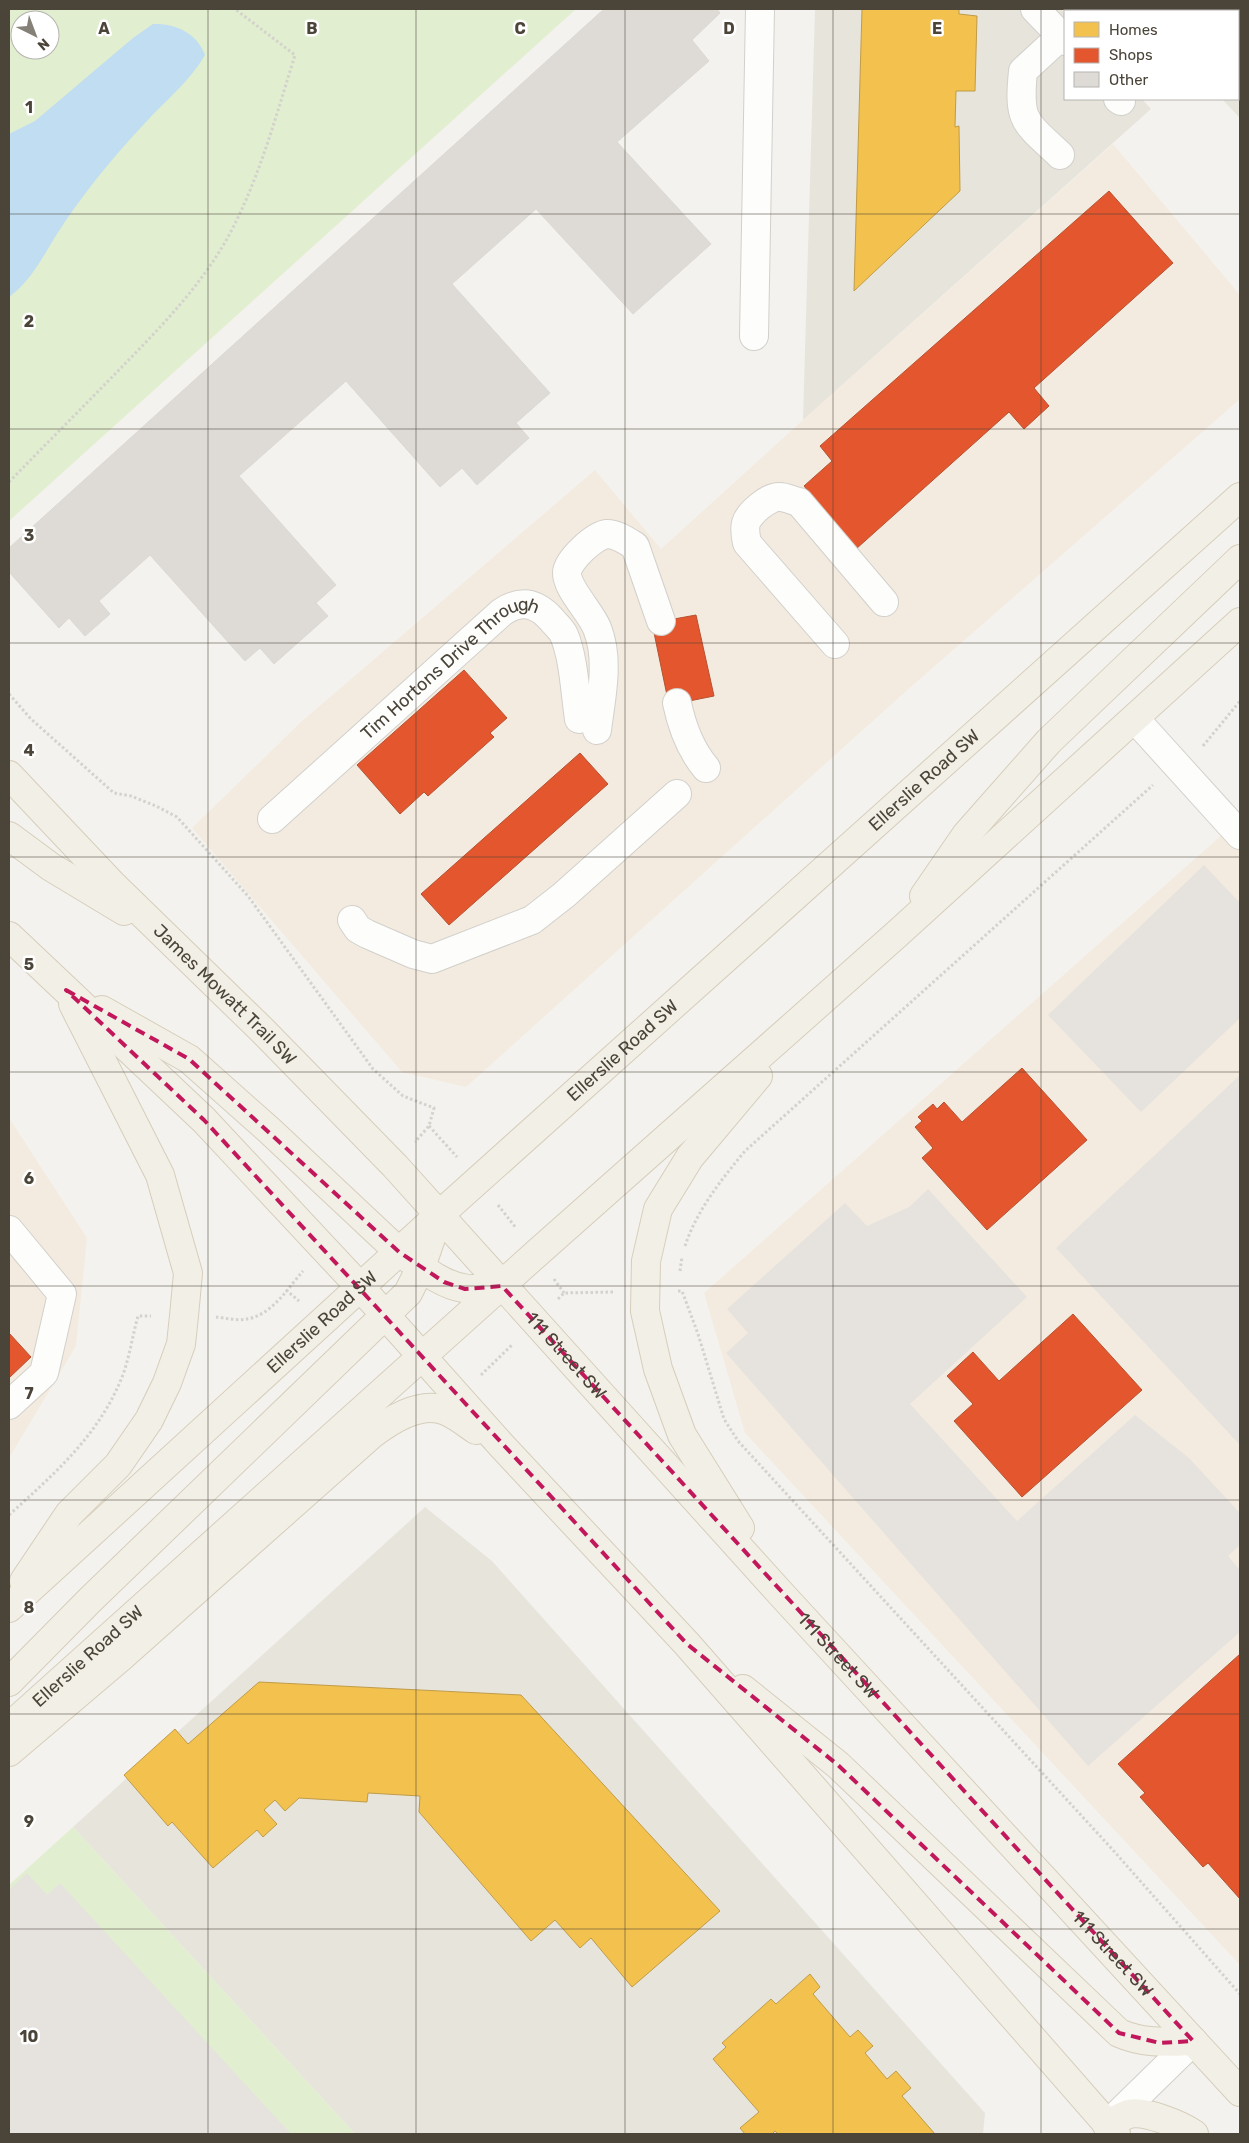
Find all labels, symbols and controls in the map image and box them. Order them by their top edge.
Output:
north arrow [10,10,60,60]
legend [1064,10,1239,100]
text: A [98,19,110,38]
text: B [306,19,318,38]
text: C [514,19,526,38]
text: D [723,19,735,38]
text: E [932,19,942,38]
text: Homes [1109,21,1158,39]
text: N [34,35,53,54]
text: Shops [1109,46,1153,64]
text: Other [1109,71,1149,89]
text: 1 [25,98,33,117]
text: 2 [24,312,34,331]
text: 3 [24,526,34,545]
street label: Tim Hortons Drive Through [356,593,543,745]
street label: Ellerslie Road SW [864,725,984,836]
text: 4 [24,741,35,760]
street label: James Mowatt Trail SW [149,920,301,1070]
text: 5 [24,955,34,974]
street label: Ellerslie Road SW [563,995,683,1106]
text: 6 [24,1169,34,1188]
street label: Ellerslie Road SW [262,1266,382,1378]
street label: 111 Street SW [521,1308,611,1404]
text: 7 [24,1384,34,1403]
text: 8 [24,1598,35,1617]
street label: Ellerslie Road SW [28,1601,148,1712]
street label: 111 Street SW [793,1608,883,1704]
text: 9 [24,1812,34,1831]
street label: 111 Street SW [1067,1906,1158,2001]
text: 10 [20,2027,39,2046]

